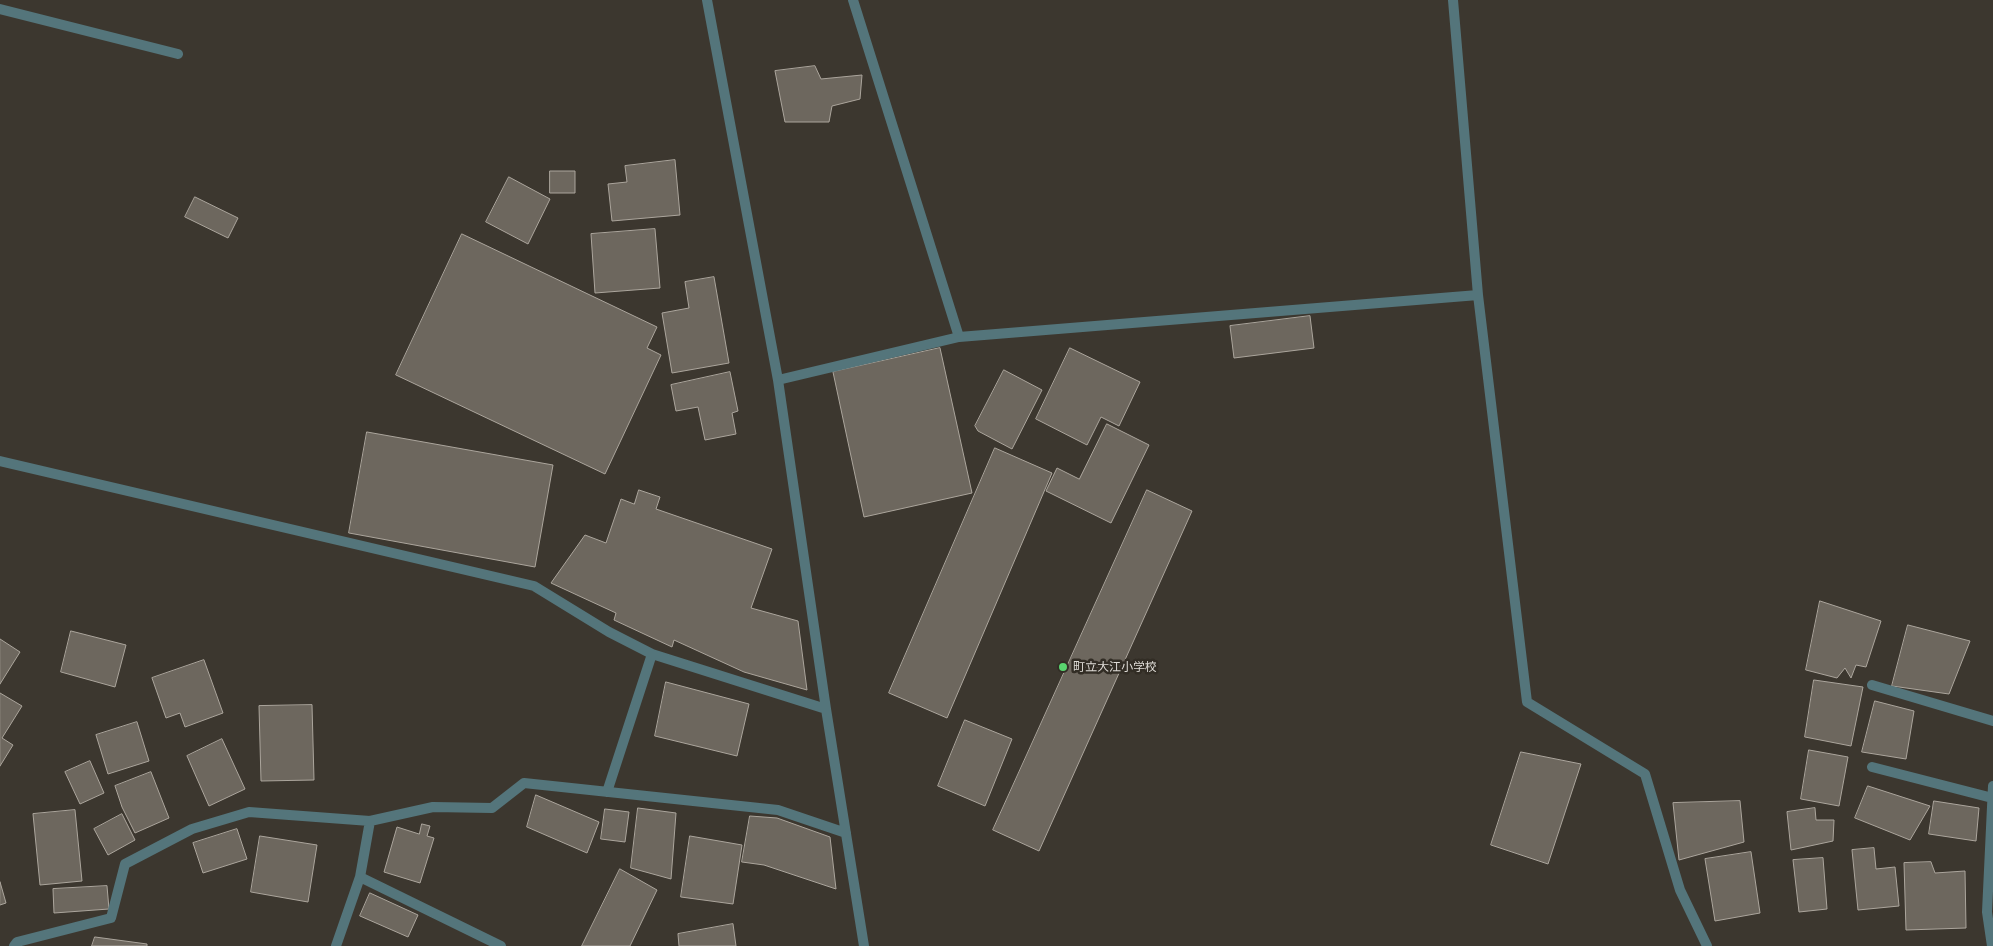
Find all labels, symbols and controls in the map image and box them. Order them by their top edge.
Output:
place label: 町立大江小学校 [1073,660,1157,674]
marker: 町立大江小学校 [1057,661,1069,673]

